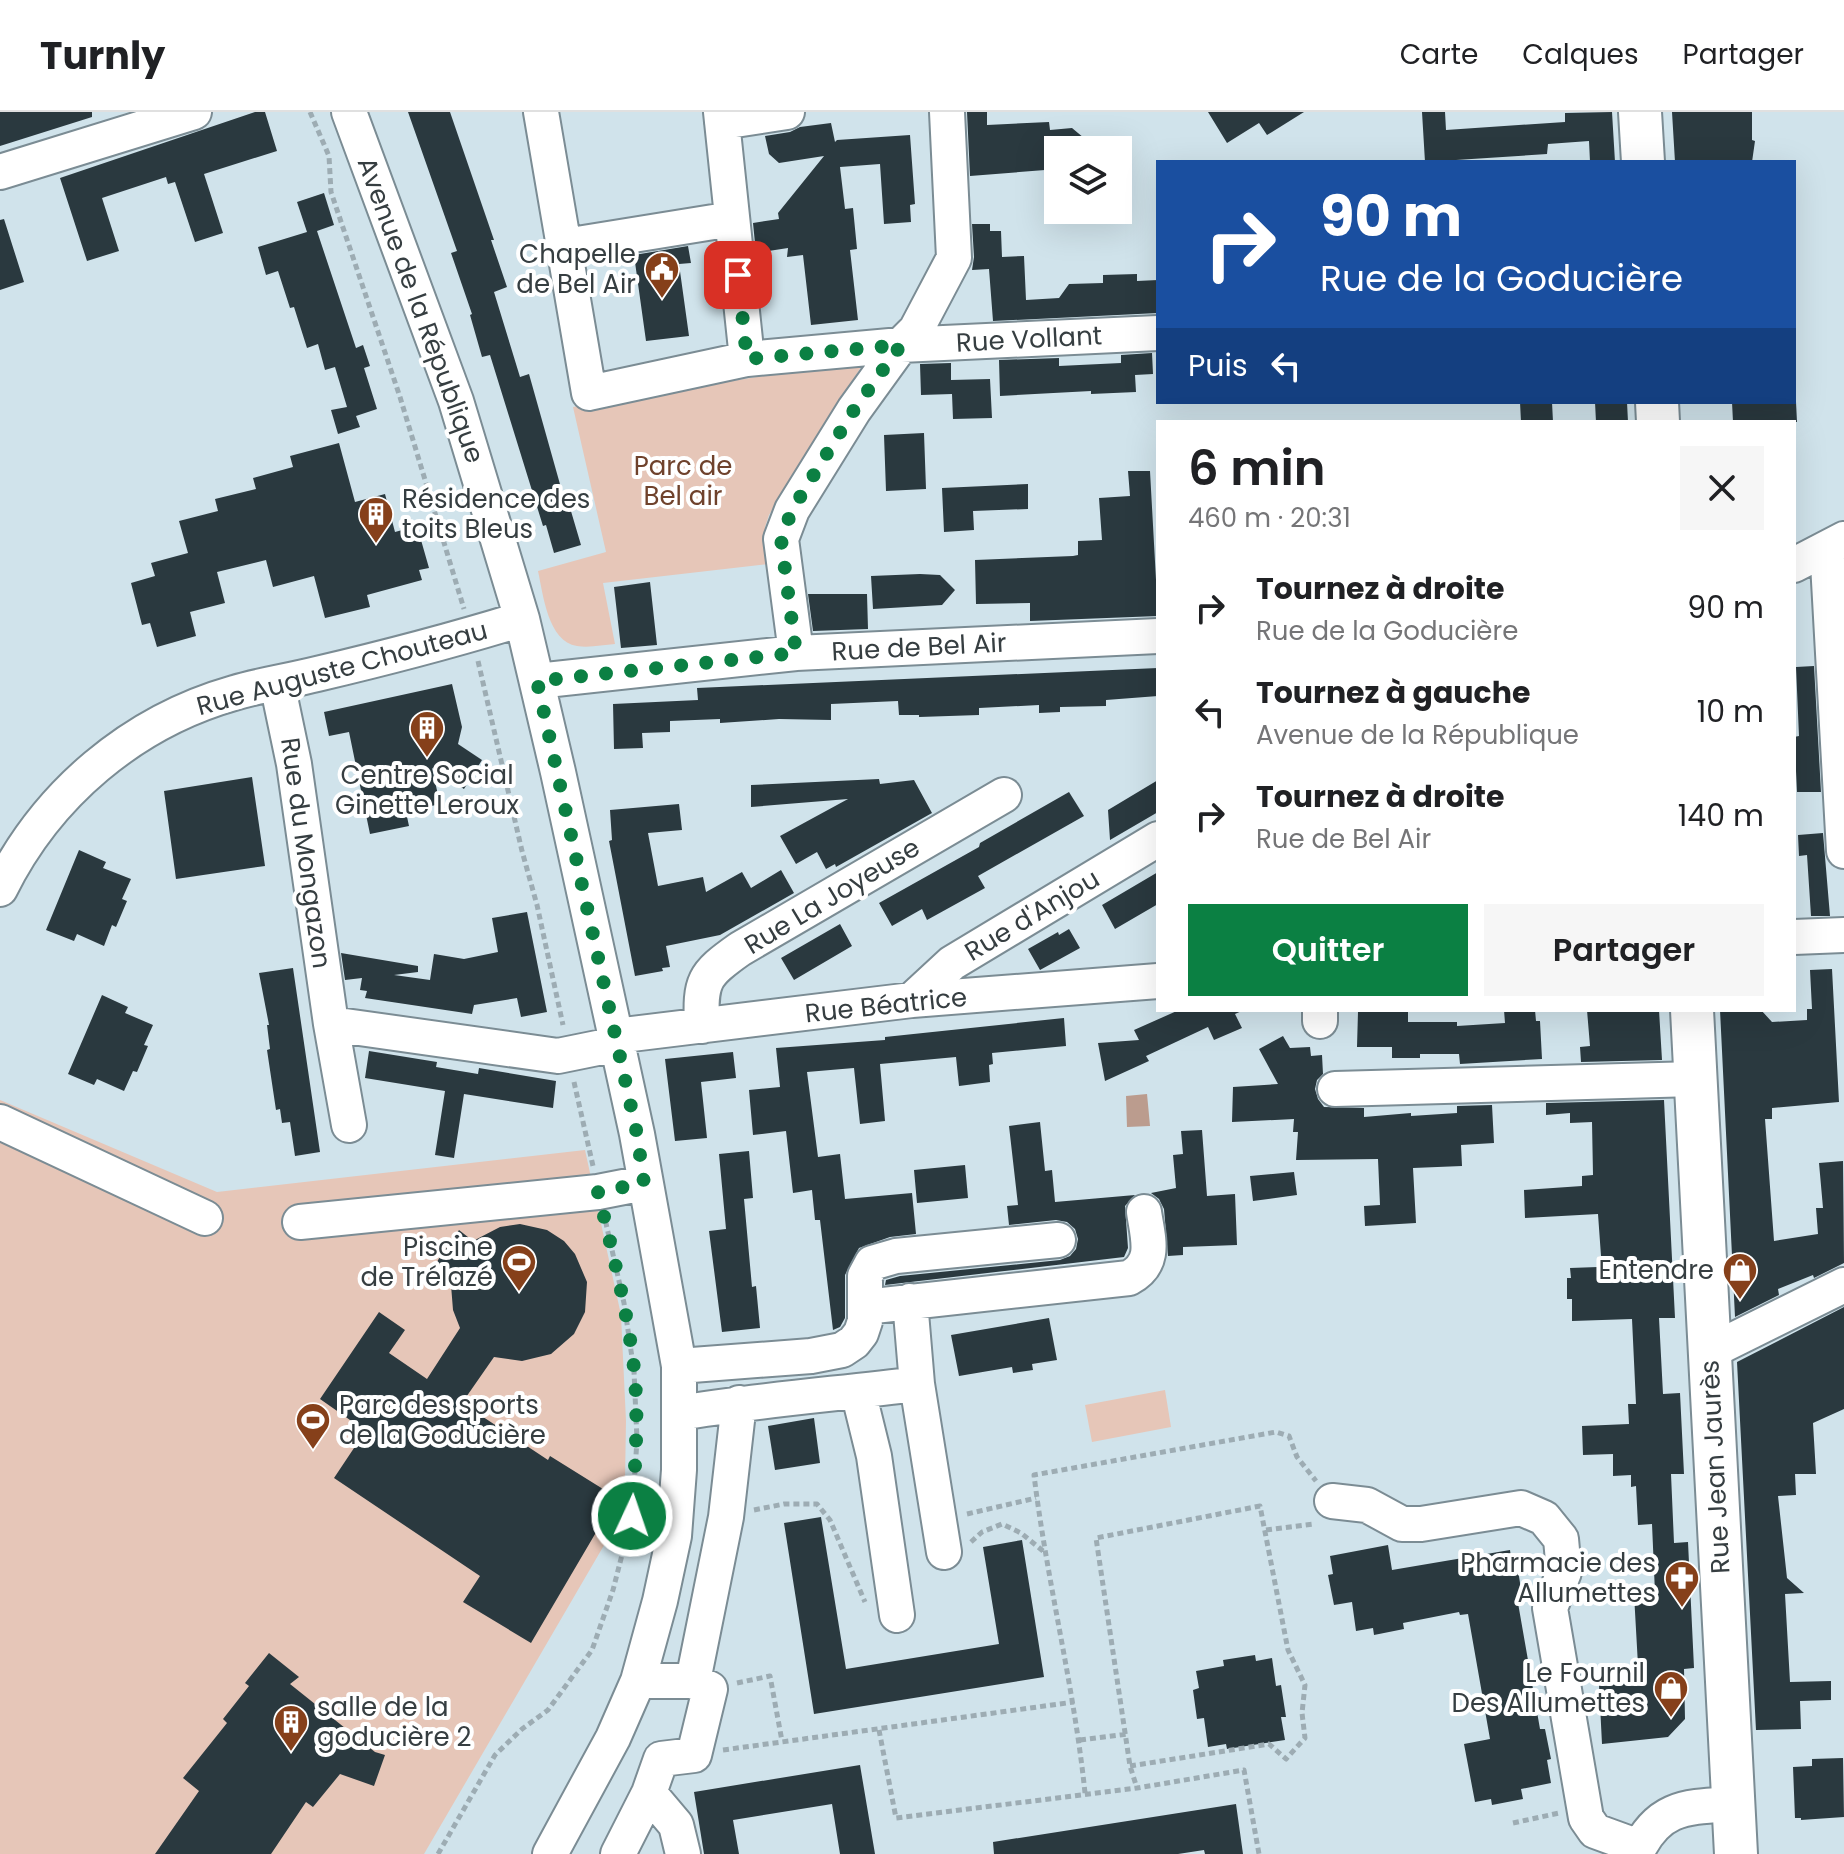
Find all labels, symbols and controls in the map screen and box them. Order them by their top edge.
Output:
text: Turnly [40,29,165,82]
text: Carte [1400,35,1478,74]
text: Calques [1522,35,1639,74]
text: Partager [1683,35,1804,74]
map controls [1044,136,1132,224]
button: layers [1044,136,1132,224]
street label: Avenue de la République [349,152,493,468]
text: 90 m [1320,177,1462,256]
icon: right [1188,192,1292,296]
place label: Chapelle de Bel Air [516,236,636,302]
pin [704,241,772,309]
public building icon: Chapelle de Bel Air [643,250,681,300]
icon: arrive [716,253,760,297]
text: Rue de la Goducière [1320,253,1683,304]
street label: Rue Vollant [955,317,1103,361]
text: Puis [1188,344,1248,387]
icon: left [1264,344,1308,388]
text: 6 min [1188,435,1326,502]
button: close [1680,446,1764,530]
park label: Parc de Bel air [634,448,732,514]
place label: Résidence des toits Bleus [402,481,590,547]
building icon: Résidence des toits Bleus [357,495,395,545]
text: 460 m · 20:31 [1188,500,1351,536]
text: Tournez à droite [1256,567,1504,610]
icon: right [1188,586,1232,630]
text: 90 m [1687,586,1764,629]
street label: Rue Auguste Chouteau [193,612,491,724]
text: Rue de la Goducière [1256,613,1518,649]
street label: Rue de Bel Air [831,624,1007,670]
text: Tournez à gauche [1256,671,1530,714]
icon: left [1188,690,1232,734]
text: 10 m [1697,690,1764,733]
building icon: Centre Social Ginette Leroux [408,709,446,759]
text: Avenue de la République [1256,717,1579,753]
street label: Rue du Mongazon [272,735,340,971]
place label: Centre Social Ginette Leroux [335,757,520,823]
text: Tournez à droite [1256,775,1504,818]
icon: right [1188,794,1232,838]
text: 140 m [1678,794,1764,837]
text: Rue de Bel Air [1256,821,1431,857]
street label: Rue La Joyeuse [738,829,926,963]
street label: Rue d'Anjou [958,861,1106,969]
button: Quitter [1188,904,1468,996]
button: Partager [1484,904,1764,996]
street label: Rue Béatrice [803,979,969,1031]
place label: Piscine de Trélazé [361,1229,493,1295]
sports icon: Piscine de Trélazé [500,1243,538,1293]
shop icon: Entendre [1721,1251,1759,1301]
place label: Entendre [1598,1252,1714,1288]
street label: Rue Jean Jaurès [1691,1359,1739,1575]
place label: Parc des sports de la Goducière [339,1387,546,1453]
sports icon: Parc des sports de la Goducière [294,1401,332,1451]
position arrow [590,1474,674,1558]
place label: Pharmacie des Allumettes [1460,1545,1656,1611]
pharmacy icon: Pharmacie des Allumettes [1663,1559,1701,1609]
place label: Le Fournil Des Allumettes [1452,1655,1645,1721]
shop icon: Le Fournil Des Allumettes [1652,1669,1690,1719]
place label: salle de la goducière 2 [317,1689,471,1755]
building icon: salle de la goducière 2 [272,1703,310,1753]

